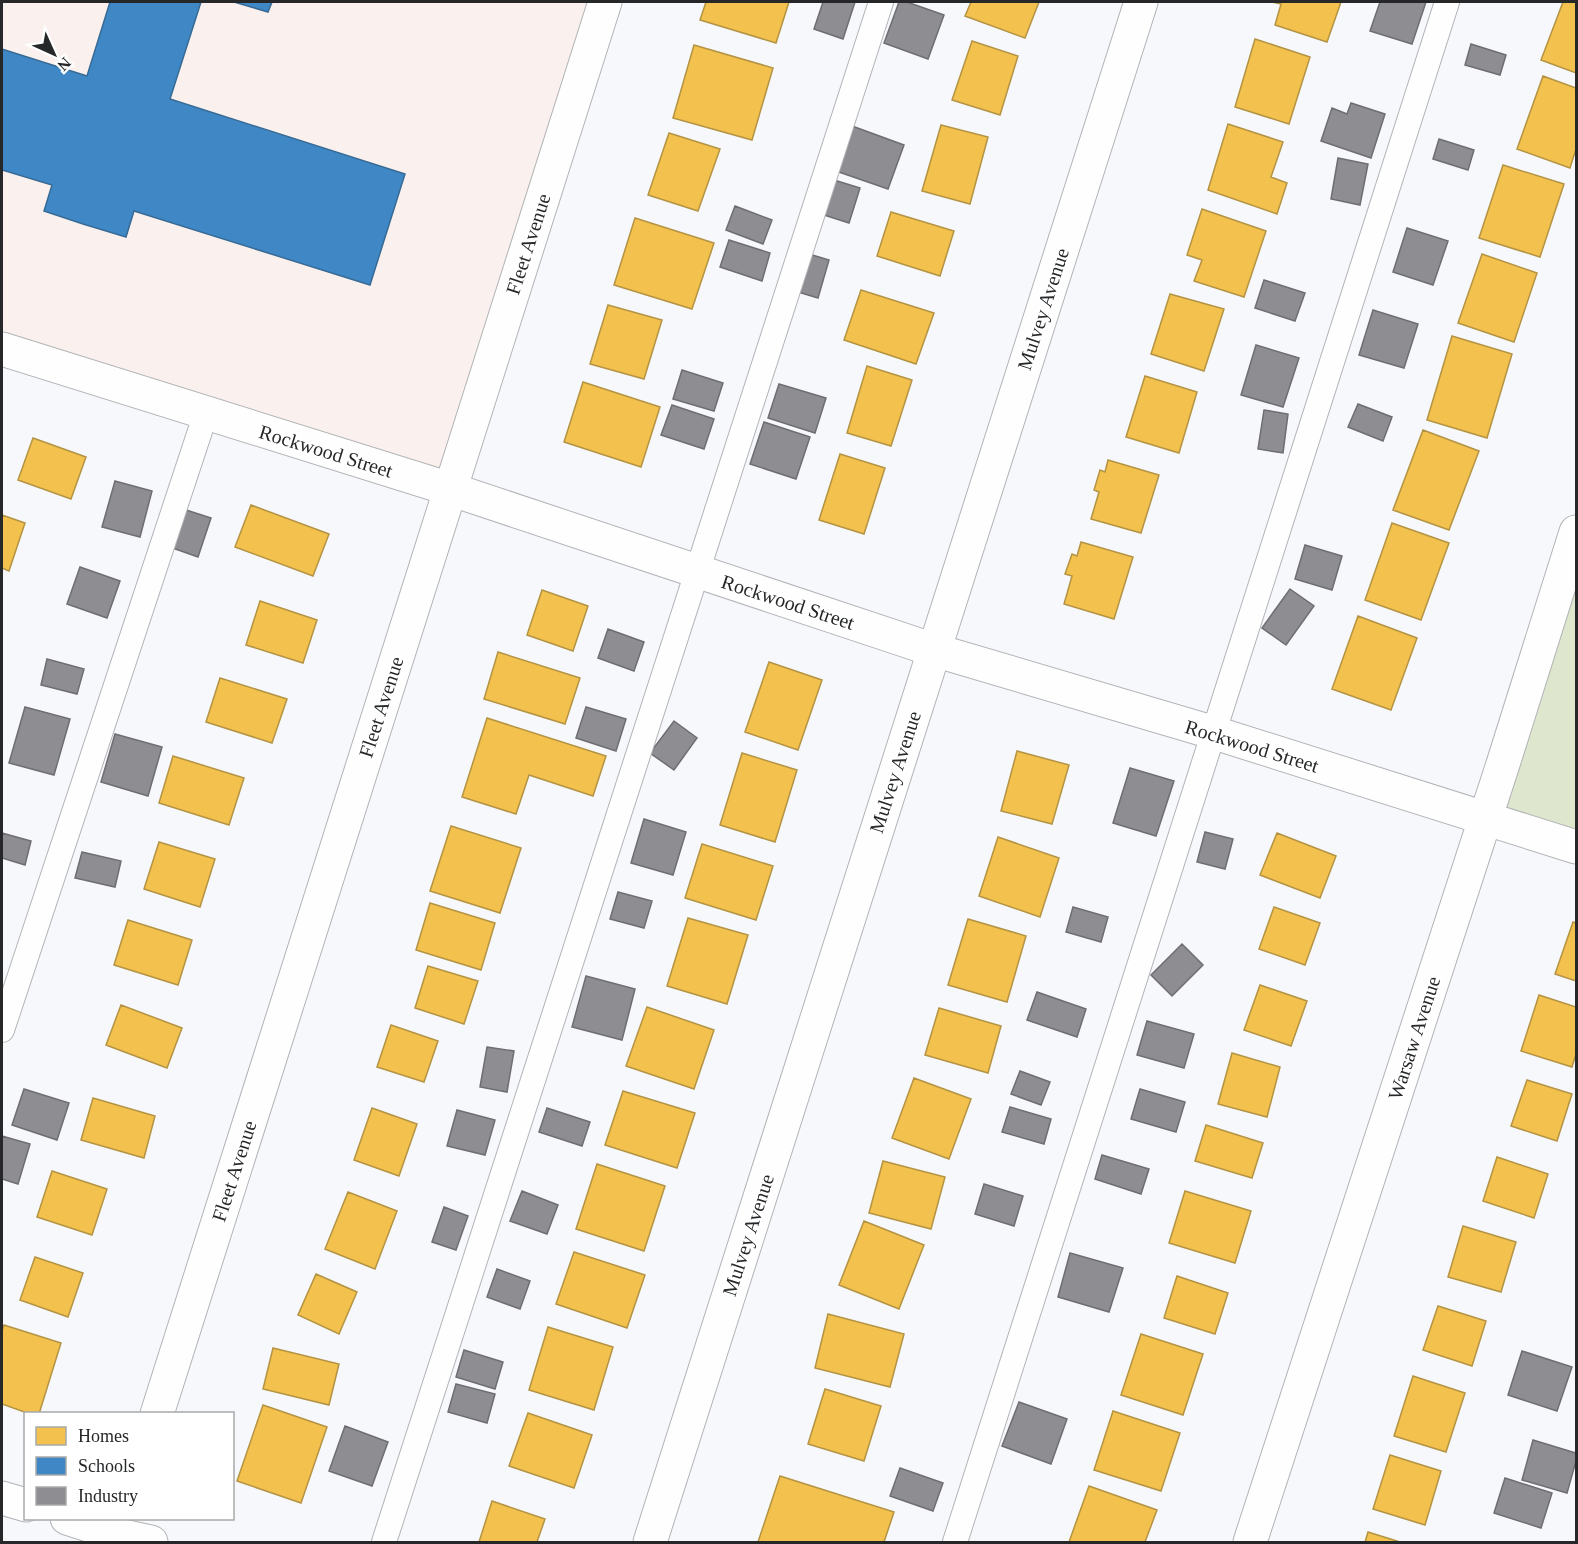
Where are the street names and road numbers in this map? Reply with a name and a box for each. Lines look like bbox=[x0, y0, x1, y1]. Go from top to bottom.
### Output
street label: Fleet Avenue bbox=[501, 191, 555, 297]
street label: Mulvey Avenue bbox=[1013, 245, 1074, 373]
street label: Rockwood Street bbox=[257, 420, 396, 482]
street label: Rockwood Street bbox=[719, 570, 858, 634]
street label: Fleet Avenue bbox=[354, 654, 408, 760]
street label: Mulvey Avenue bbox=[865, 708, 926, 836]
street label: Rockwood Street bbox=[1183, 715, 1322, 777]
street label: Warsaw Avenue bbox=[1384, 973, 1444, 1103]
street label: Fleet Avenue bbox=[207, 1118, 261, 1224]
street label: Mulvey Avenue bbox=[718, 1171, 779, 1299]

